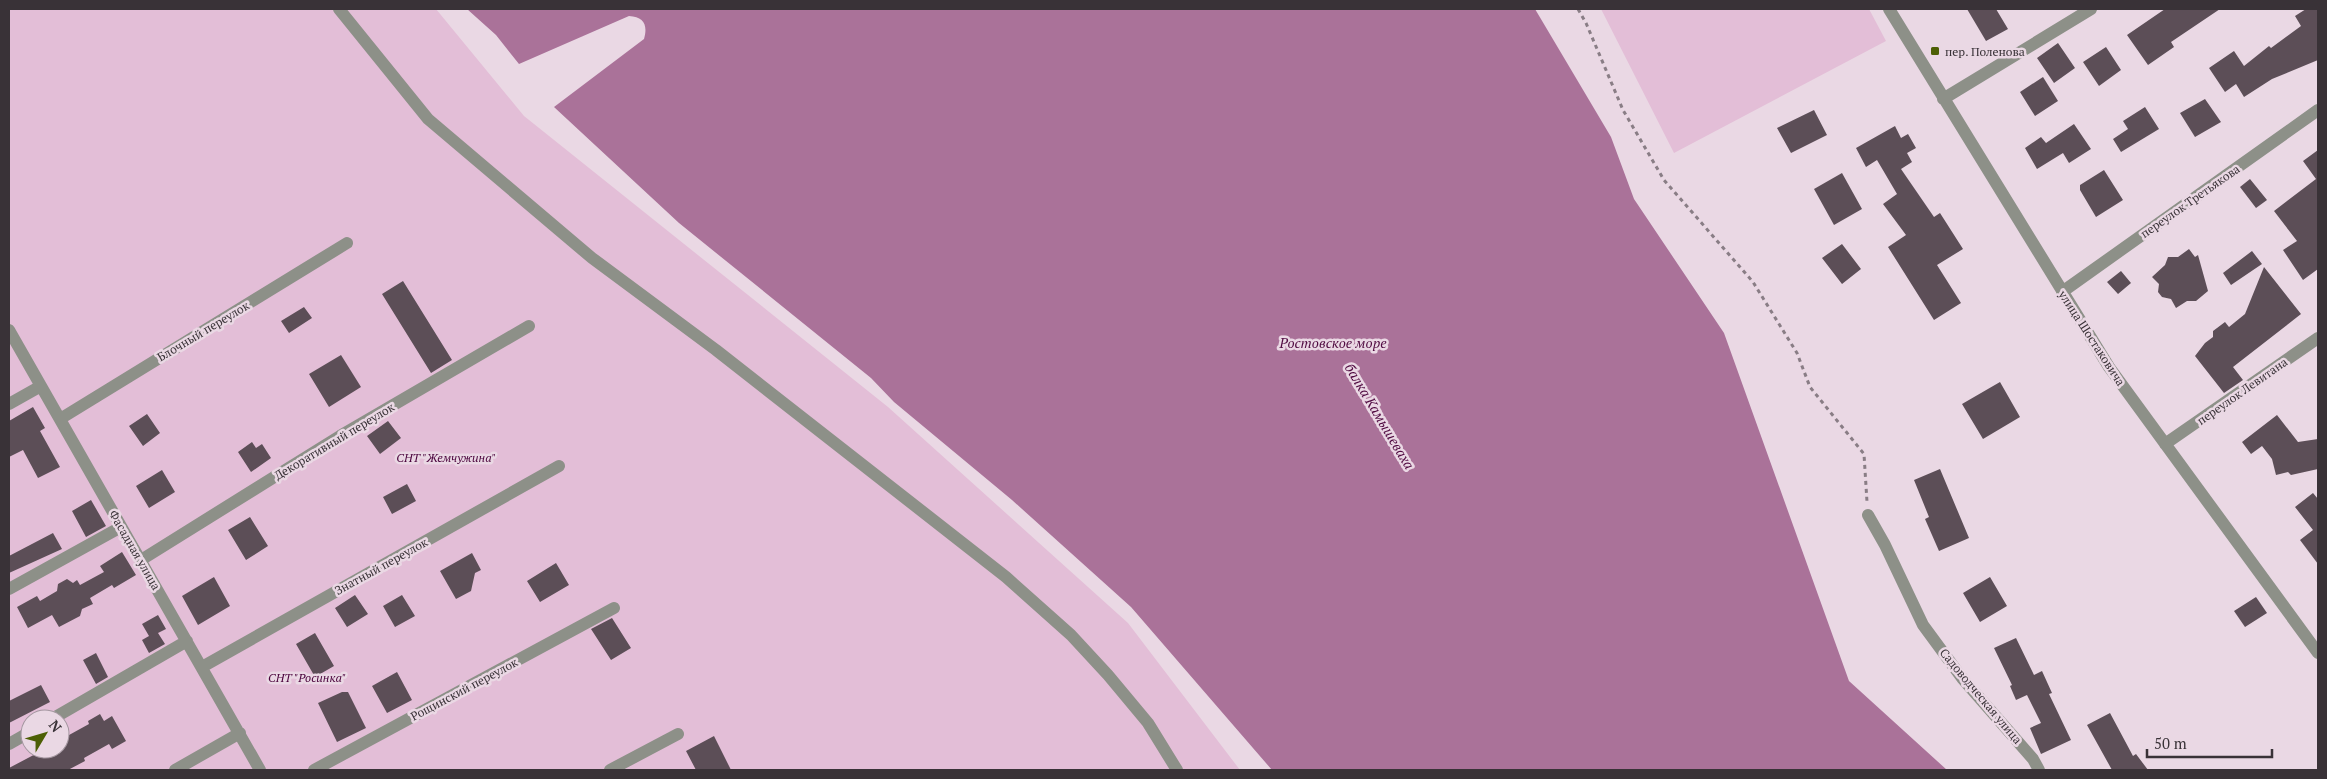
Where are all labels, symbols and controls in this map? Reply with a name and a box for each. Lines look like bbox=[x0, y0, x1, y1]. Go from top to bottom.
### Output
place label: пер. Поленова bbox=[1945, 44, 2025, 59]
marker: пер. Поленова bbox=[1929, 45, 1941, 57]
street label: переулок Третьякова bbox=[2137, 161, 2243, 241]
street label: улица Шостаковича bbox=[2055, 287, 2128, 388]
street label: Блочный переулок bbox=[154, 297, 252, 364]
water label: Ростовское море bbox=[1278, 333, 1387, 352]
street label: переулок Левитана bbox=[2194, 354, 2290, 428]
water label: балка Камышеваха bbox=[1341, 360, 1419, 472]
street label: Декоративный переулок bbox=[271, 399, 397, 483]
park label: СНТ "Жемчужина" bbox=[396, 450, 496, 465]
street label: Фасадная улица bbox=[106, 507, 164, 593]
street label: Знатный переулок bbox=[332, 534, 431, 598]
street label: Садоводческая улица bbox=[1937, 645, 2025, 747]
street label: Рощинский переулок bbox=[408, 654, 521, 724]
park label: СНТ "Росинка" bbox=[268, 670, 346, 685]
north arrow bbox=[20, 709, 70, 759]
text: N bbox=[45, 716, 67, 736]
scale bar bbox=[2147, 726, 2272, 758]
text: 50 m bbox=[2154, 733, 2187, 753]

